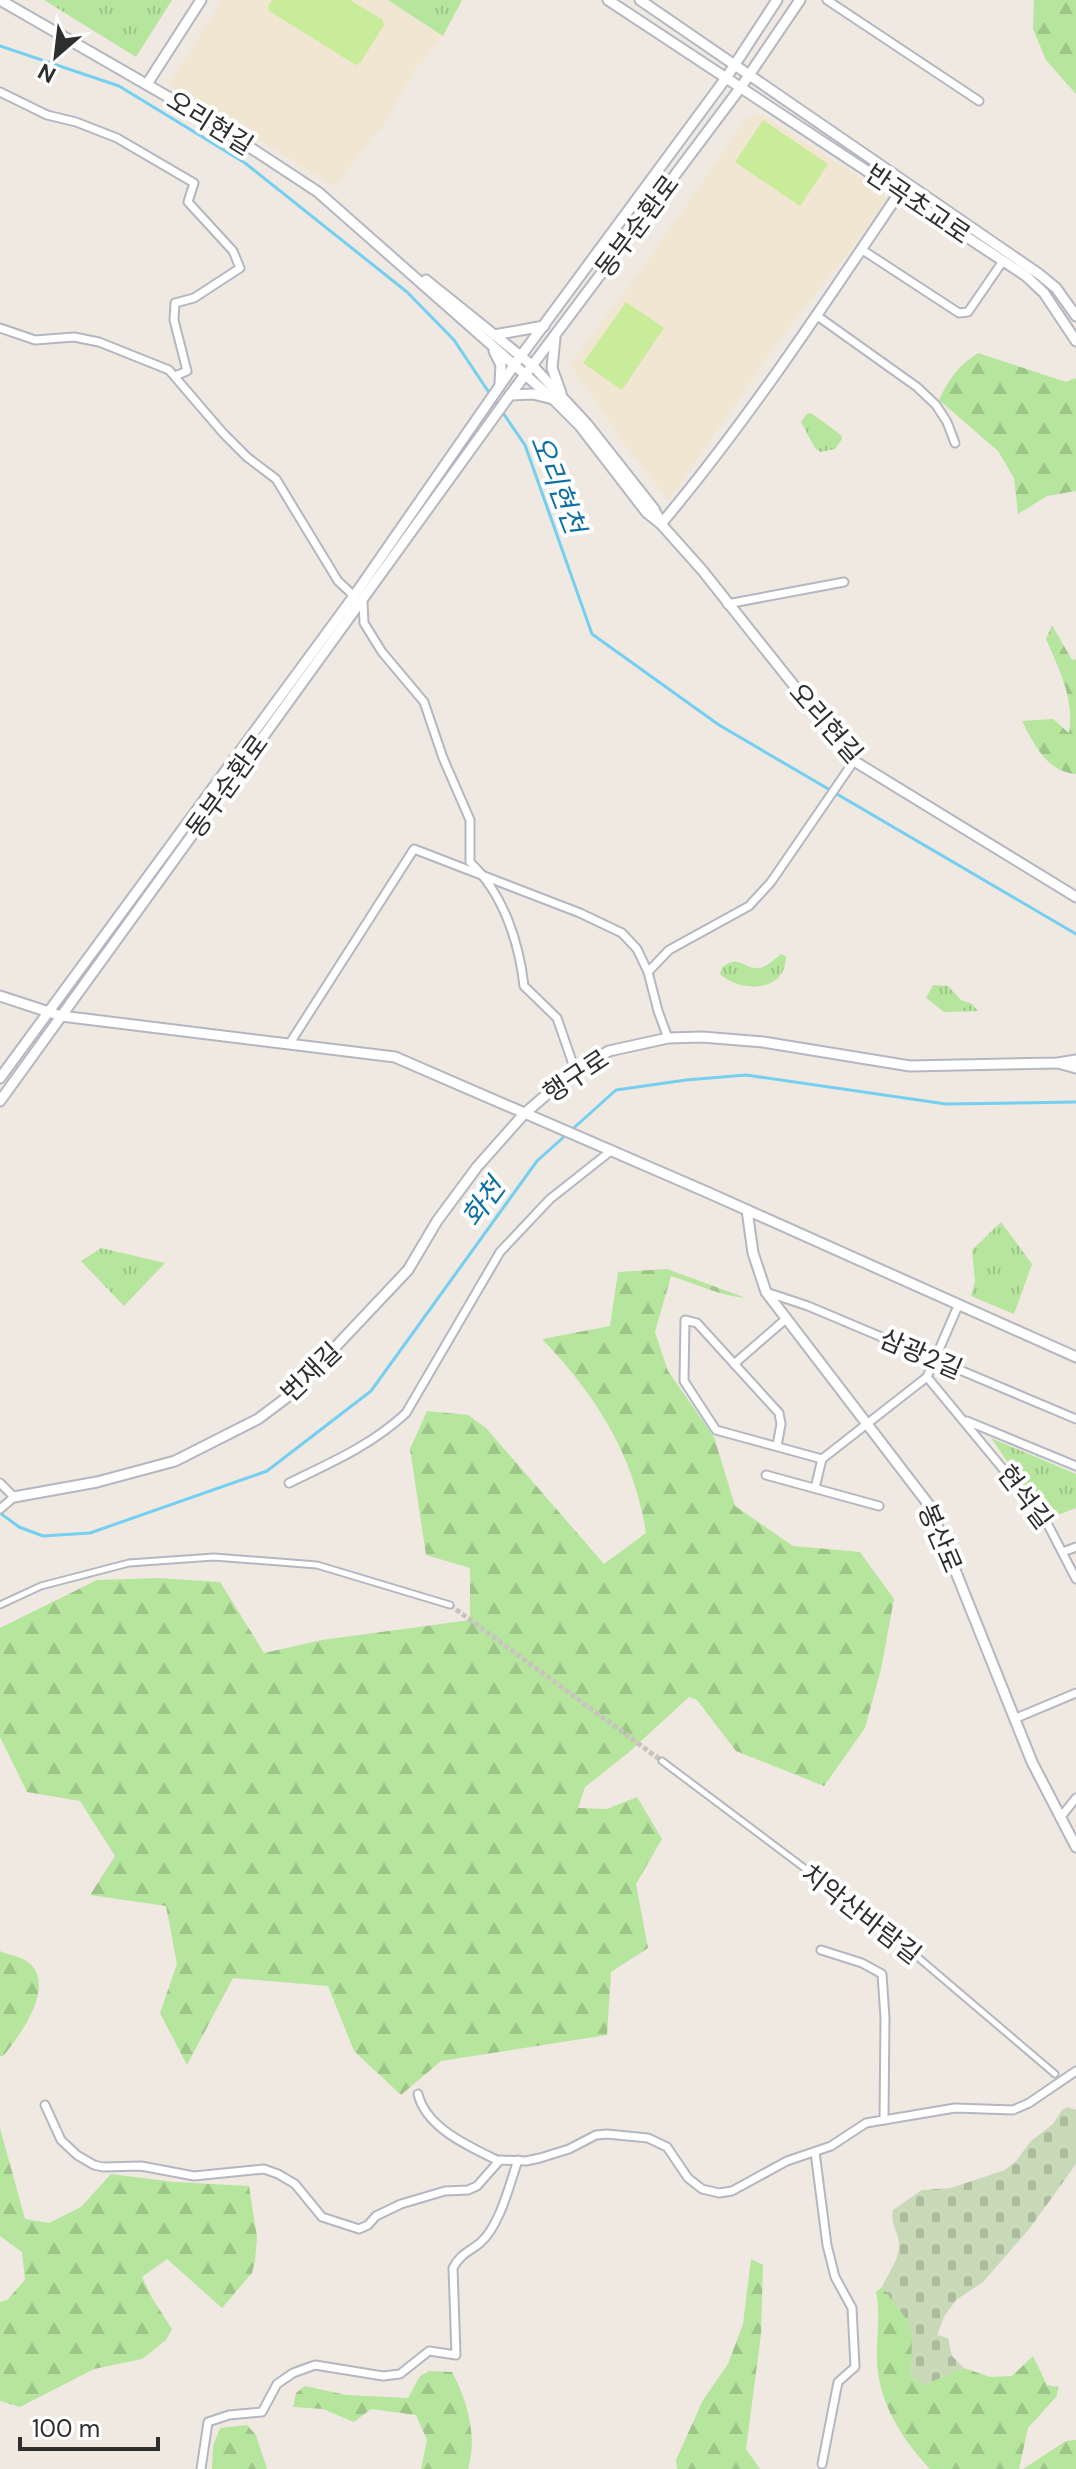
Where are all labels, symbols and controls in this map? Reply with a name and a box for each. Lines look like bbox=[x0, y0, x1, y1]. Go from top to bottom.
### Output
north arrow bbox=[16, 16, 96, 96]
text: N bbox=[33, 57, 61, 90]
street label: 오리현길 bbox=[160, 83, 260, 163]
street label: 반곡초교로 bbox=[859, 156, 977, 252]
street label: 동부순환로 bbox=[587, 168, 687, 284]
water label: 오리현천 bbox=[522, 429, 594, 542]
street label: 오리현길 bbox=[782, 676, 870, 770]
street label: 동부순환로 bbox=[178, 728, 276, 844]
street label: 행구로 bbox=[537, 1042, 615, 1110]
water label: 화천 bbox=[453, 1168, 515, 1234]
street label: 삼광2길 bbox=[874, 1321, 968, 1387]
street label: 번재길 bbox=[273, 1335, 349, 1409]
street label: 현석길 bbox=[990, 1458, 1060, 1536]
street label: 봉산로 bbox=[910, 1498, 970, 1578]
street label: 치악산바람길 bbox=[794, 1856, 928, 1972]
scale bar bbox=[20, 2401, 158, 2451]
text: 100 m bbox=[32, 2413, 100, 2444]

